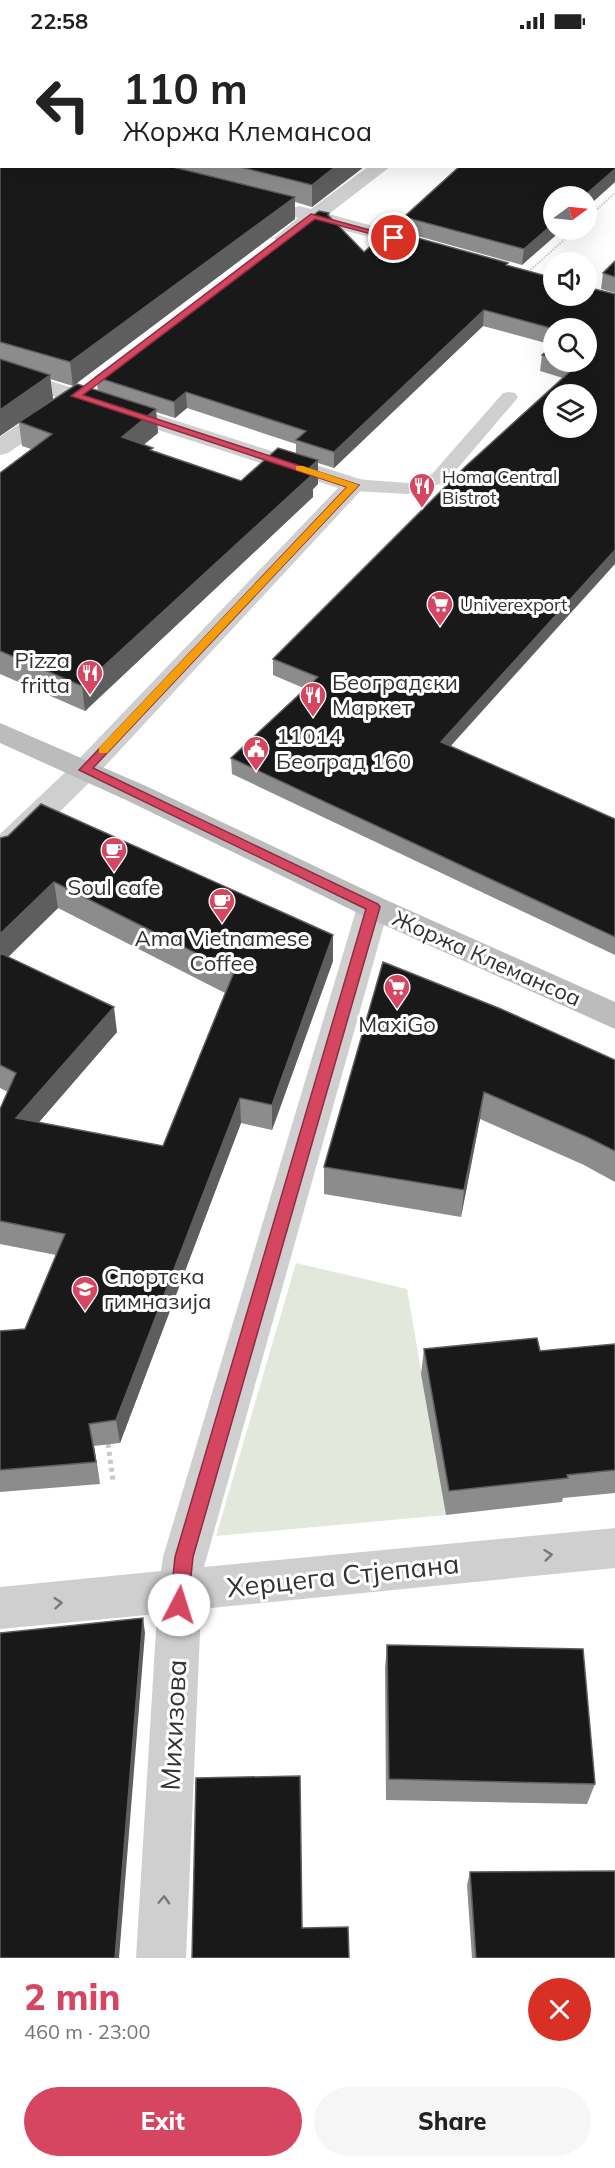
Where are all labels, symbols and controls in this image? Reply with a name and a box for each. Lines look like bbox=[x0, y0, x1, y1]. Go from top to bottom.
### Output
text: 22:58 bbox=[30, 7, 88, 35]
text: 110 m bbox=[123, 62, 248, 115]
icon: left bbox=[24, 66, 102, 144]
text: Жоржа Клемансоа bbox=[123, 114, 372, 148]
north arrow bbox=[543, 186, 597, 240]
map controls bbox=[543, 186, 597, 438]
pin bbox=[368, 212, 419, 263]
icon: arrive bbox=[377, 221, 410, 254]
button: sound bbox=[543, 252, 597, 306]
button: search bbox=[543, 318, 597, 372]
button: layers bbox=[543, 384, 597, 438]
place label: Homa Central Bistrot bbox=[442, 465, 557, 509]
restaurant icon: Homa Central Bistrot bbox=[407, 471, 437, 509]
supermarket icon: Univerexport bbox=[425, 589, 455, 627]
place label: Univerexport bbox=[460, 593, 567, 616]
place label: Pizza fritta bbox=[15, 646, 70, 699]
restaurant icon: Pizza fritta bbox=[75, 658, 105, 696]
place label: Београдски Маркет bbox=[332, 668, 458, 721]
restaurant icon: Београдски Маркет bbox=[298, 680, 328, 718]
place label: 11014 Београд 160 bbox=[276, 722, 411, 775]
public building icon: 11014 Београд 160 bbox=[241, 734, 271, 772]
cafe icon: Soul cafe bbox=[99, 835, 129, 873]
place label: Soul cafe bbox=[67, 873, 161, 901]
cafe icon: Ama Vietnamese Coffee bbox=[207, 886, 237, 924]
street label: Жоржа Клемансоа bbox=[389, 904, 585, 1012]
place label: Ama Vietnamese Coffee bbox=[135, 924, 309, 977]
supermarket icon: MaxiGo bbox=[382, 972, 412, 1010]
place label: MaxiGo bbox=[358, 1010, 436, 1038]
place label: Спортска гимназија bbox=[104, 1262, 211, 1315]
school or university icon: Спортска гимназија bbox=[70, 1274, 100, 1312]
street label: Херцега Стјепана bbox=[225, 1546, 461, 1604]
one-way arrow bbox=[544, 1549, 553, 1562]
position arrow bbox=[147, 1573, 211, 1637]
one-way arrow bbox=[54, 1597, 63, 1610]
street label: Михизова bbox=[153, 1659, 193, 1791]
one-way arrow bbox=[158, 1895, 171, 1904]
text: 2 min bbox=[24, 1974, 120, 2019]
button: close bbox=[528, 1978, 591, 2041]
text: 460 m · 23:00 bbox=[24, 2019, 150, 2044]
button: Exit bbox=[24, 2087, 302, 2156]
button: Share bbox=[314, 2087, 591, 2156]

